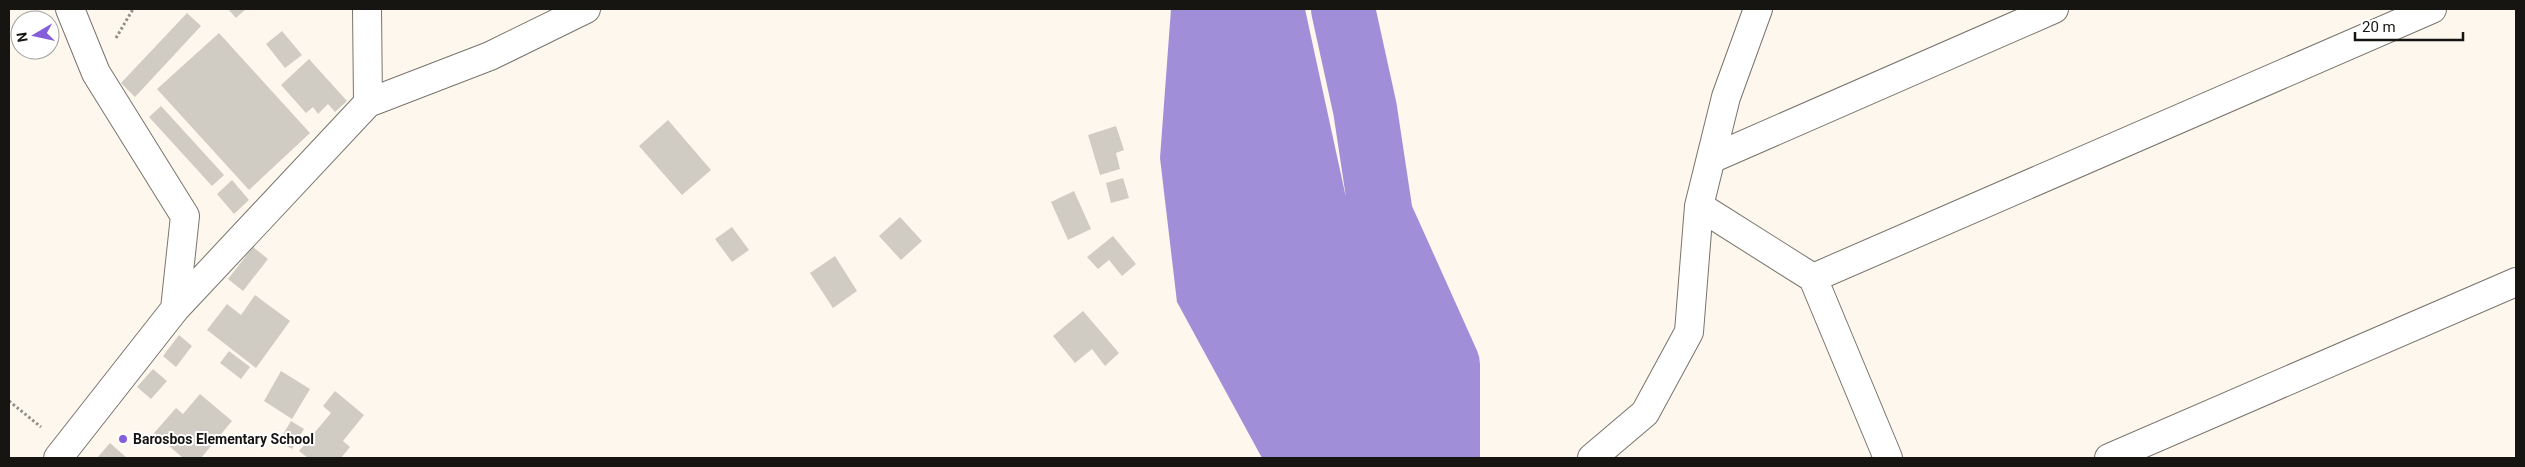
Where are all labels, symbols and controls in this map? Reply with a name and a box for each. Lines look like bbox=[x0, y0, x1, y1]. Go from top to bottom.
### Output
north arrow bbox=[10, 10, 60, 60]
scale bar bbox=[2355, 10, 2462, 42]
text: 20 m bbox=[2362, 18, 2396, 36]
text: N bbox=[13, 31, 31, 43]
place label: Barosbos Elementary School bbox=[133, 431, 314, 447]
marker: Barosbos Elementary School bbox=[117, 433, 129, 445]

